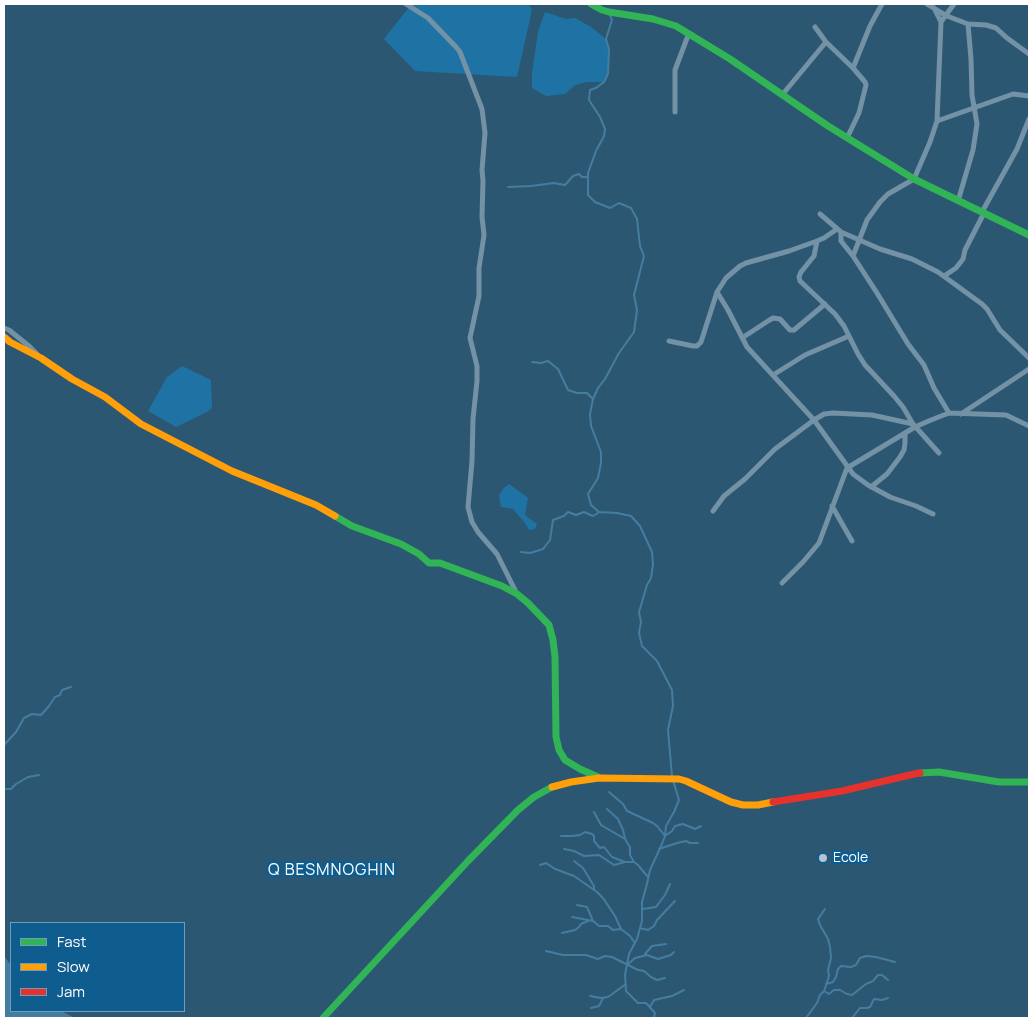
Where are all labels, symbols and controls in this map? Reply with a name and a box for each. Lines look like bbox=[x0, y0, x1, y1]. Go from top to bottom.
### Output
place label: Ecole bbox=[833, 850, 868, 866]
marker: Ecole bbox=[817, 852, 829, 864]
district label: Q BESMNOGHIN bbox=[266, 861, 398, 881]
legend bbox=[10, 922, 185, 1012]
text: Fast bbox=[57, 931, 86, 952]
text: Slow bbox=[57, 956, 90, 977]
text: Jam bbox=[57, 981, 85, 1002]

